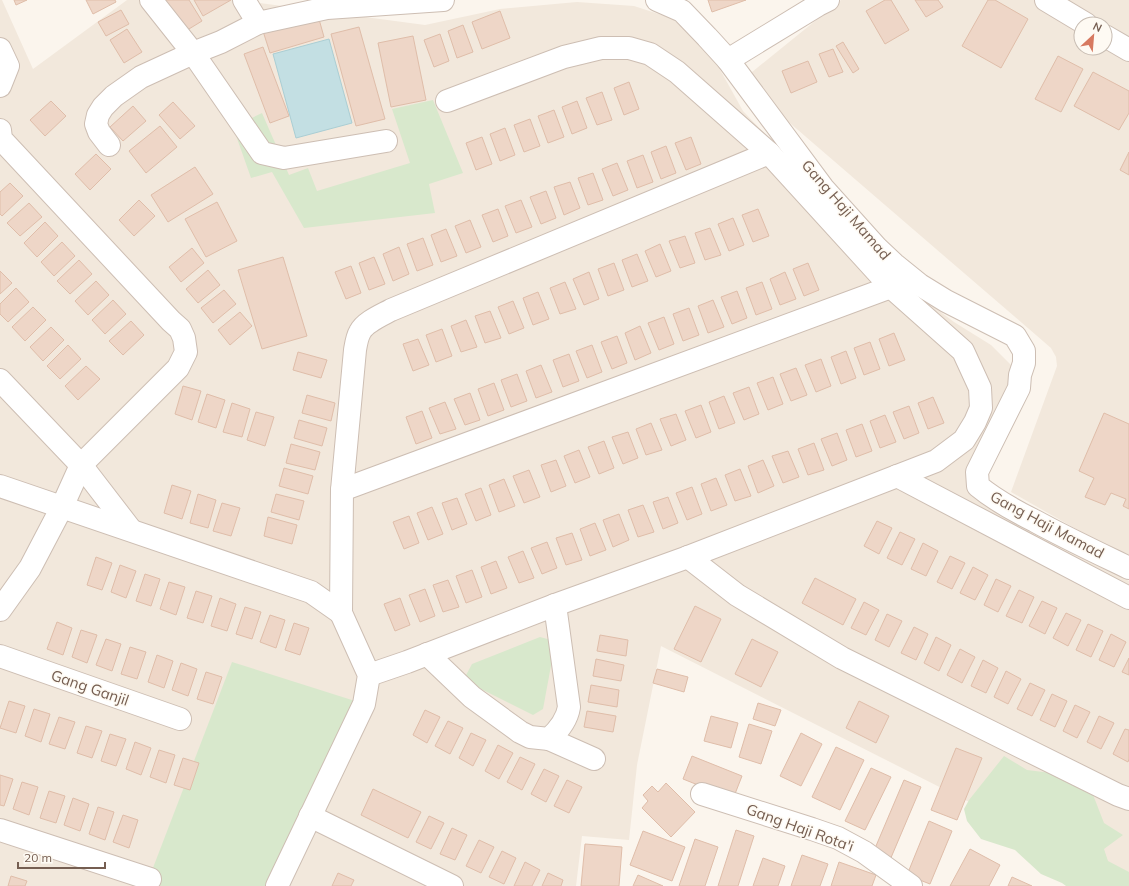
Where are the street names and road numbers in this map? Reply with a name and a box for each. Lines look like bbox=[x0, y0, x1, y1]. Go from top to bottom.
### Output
street label: Gang Haji Mamad bbox=[798, 156, 895, 264]
street label: Gang Haji Mamad bbox=[987, 487, 1107, 563]
street label: Gang Ganjil bbox=[49, 665, 132, 710]
street label: Gang Haji Rota'i bbox=[744, 799, 857, 856]

